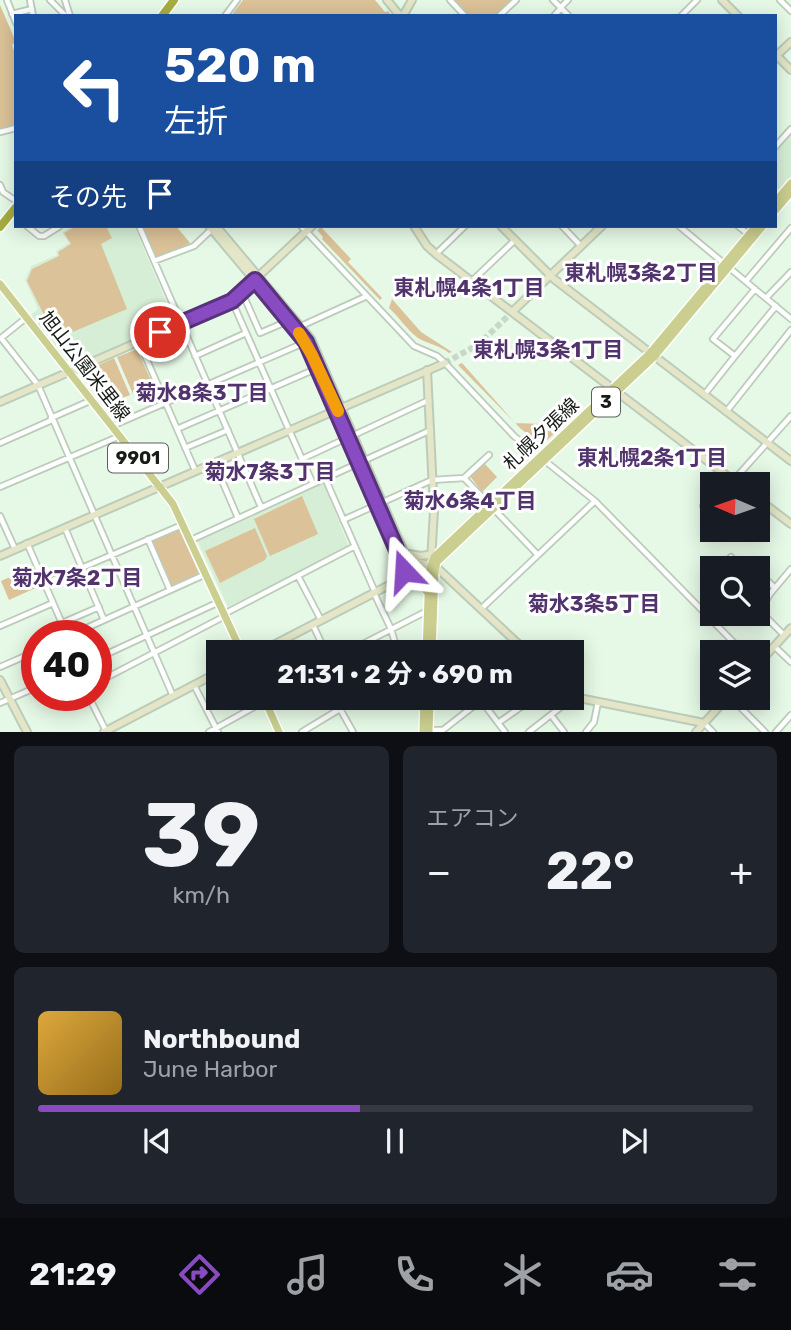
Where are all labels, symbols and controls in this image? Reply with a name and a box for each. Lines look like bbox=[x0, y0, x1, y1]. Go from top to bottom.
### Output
text: 520 m bbox=[164, 36, 316, 94]
icon: left bbox=[49, 42, 140, 133]
text: 左折 bbox=[164, 102, 228, 140]
icon: arrive bbox=[141, 175, 179, 213]
text: その先 bbox=[49, 182, 127, 213]
district label: 東札幌3条2丁目 bbox=[564, 260, 718, 285]
district label: 東札幌4条1丁目 bbox=[394, 275, 544, 300]
pin bbox=[130, 302, 190, 362]
street label: 旭山公園米里線 bbox=[35, 307, 135, 425]
icon: arrive bbox=[141, 313, 179, 351]
district label: 東札幌3条1丁目 bbox=[473, 337, 623, 362]
district label: 菊水8条3丁目 bbox=[135, 380, 269, 405]
road number: 3 bbox=[592, 388, 620, 416]
street label: 札幌夕張線 bbox=[498, 393, 584, 475]
road number: 9901 bbox=[108, 444, 168, 472]
district label: 東札幌2条1丁目 bbox=[577, 445, 727, 470]
district label: 菊水7条3丁目 bbox=[205, 459, 335, 484]
north arrow bbox=[700, 472, 770, 542]
map controls bbox=[700, 472, 770, 710]
district label: 菊水6条4丁目 bbox=[403, 488, 537, 513]
position arrow bbox=[367, 534, 441, 608]
button: search bbox=[700, 556, 770, 626]
district label: 菊水7条2丁目 bbox=[12, 565, 142, 590]
district label: 菊水3条5丁目 bbox=[528, 591, 660, 616]
speed limit sign: 40 bbox=[21, 620, 112, 711]
button: layers bbox=[700, 640, 770, 710]
text: 21:31 · 2 分 · 690 m bbox=[277, 659, 513, 690]
text: 39 bbox=[142, 781, 260, 889]
text: エアコン bbox=[427, 804, 519, 832]
text: 22° bbox=[546, 840, 635, 902]
text: − bbox=[427, 849, 451, 895]
text: + bbox=[729, 849, 753, 895]
text: km/h bbox=[173, 881, 230, 909]
text: Northbound bbox=[143, 1024, 301, 1055]
text: June Harbor bbox=[143, 1055, 277, 1083]
icon: previous bbox=[138, 1122, 176, 1160]
icon: pause bbox=[376, 1122, 414, 1160]
icon: next bbox=[615, 1122, 653, 1160]
icon: directions bbox=[175, 1250, 224, 1299]
icon: music bbox=[283, 1250, 332, 1299]
icon: phone bbox=[390, 1250, 439, 1299]
icon: climate bbox=[498, 1250, 547, 1299]
icon: car bbox=[605, 1250, 654, 1299]
icon: filters bbox=[713, 1250, 762, 1299]
text: 21:29 bbox=[29, 1255, 117, 1293]

